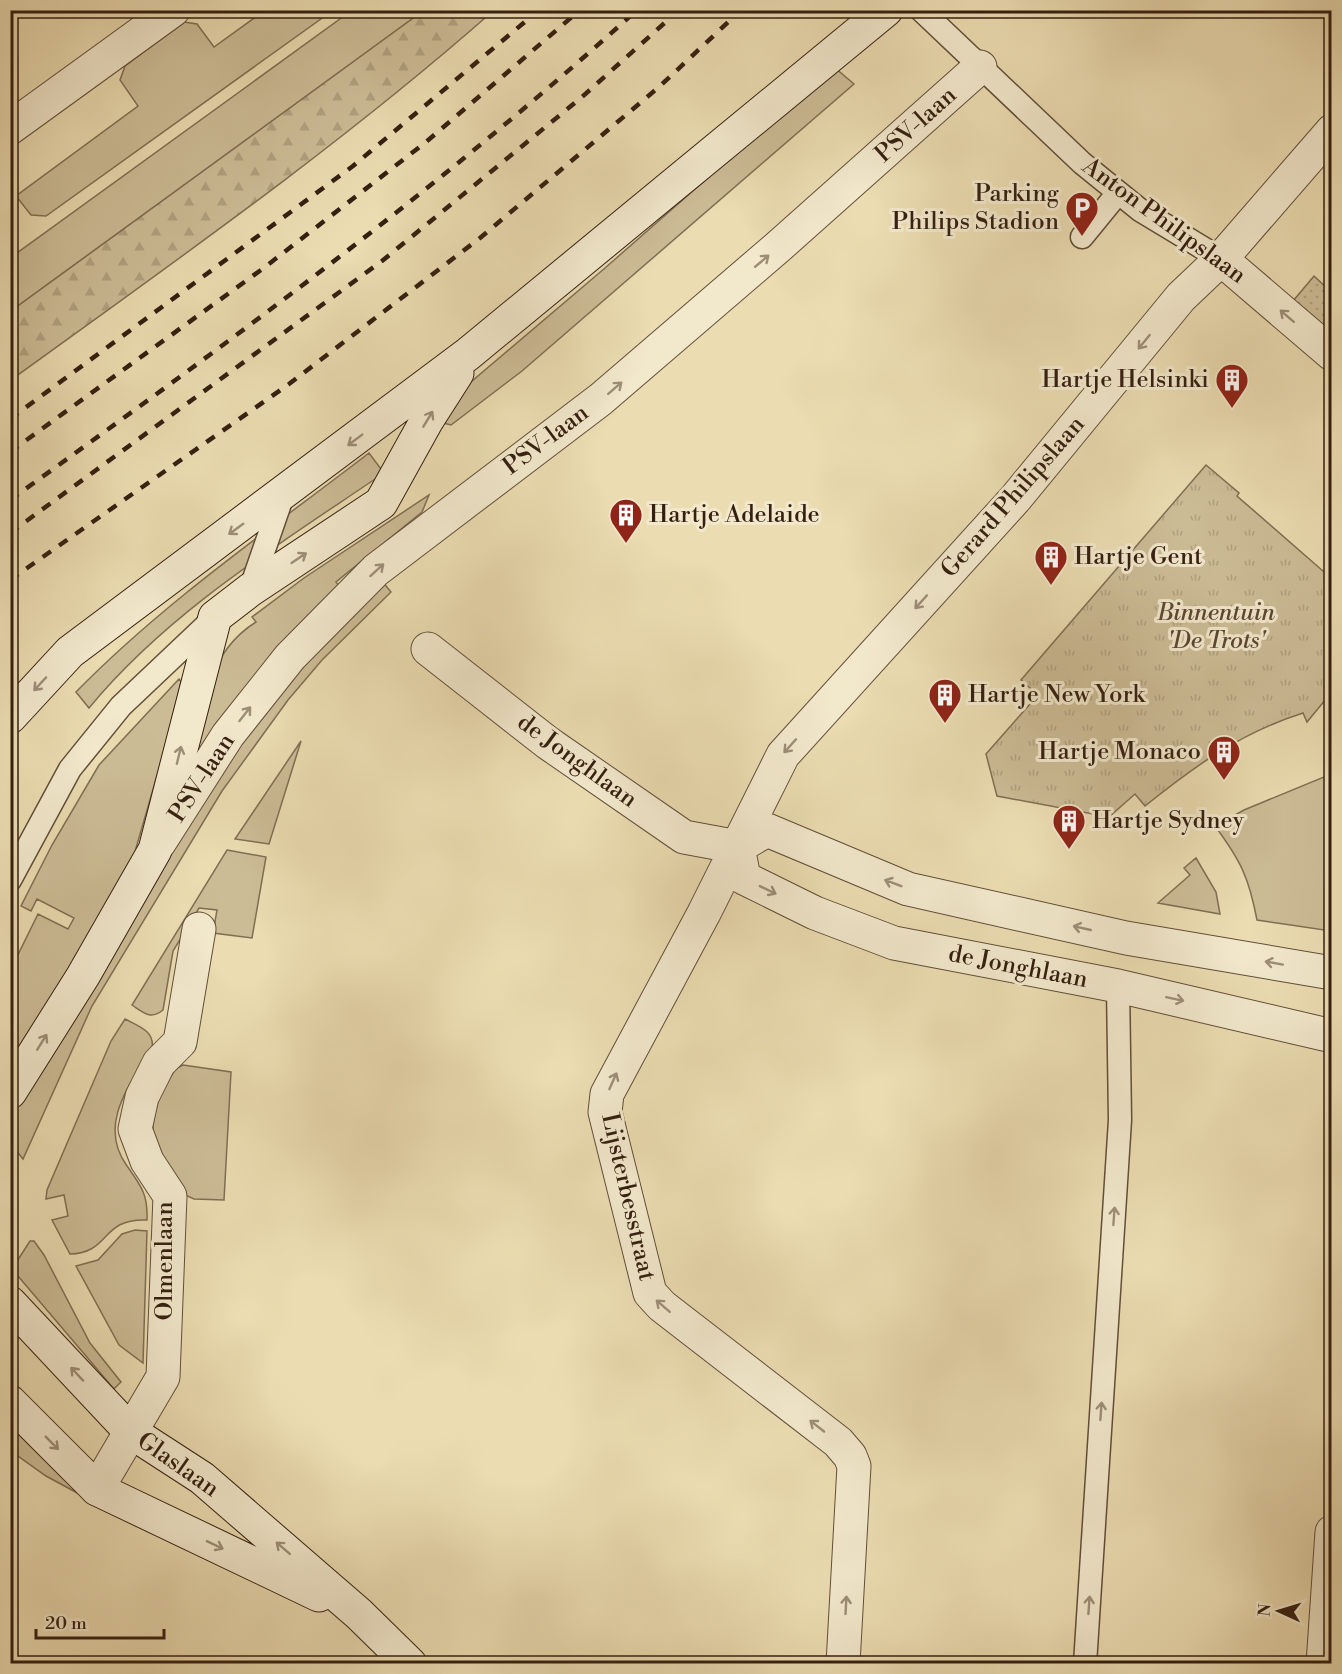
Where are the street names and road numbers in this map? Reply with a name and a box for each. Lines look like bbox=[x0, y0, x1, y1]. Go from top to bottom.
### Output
street label: PSV-laan bbox=[869, 80, 963, 170]
street label: Anton Philipslaan bbox=[1075, 151, 1252, 291]
street label: PSV-laan bbox=[497, 398, 595, 482]
street label: Gerard Philipslaan bbox=[935, 410, 1091, 584]
street label: de Jonghlaan bbox=[511, 707, 643, 815]
street label: PSV-laan bbox=[162, 728, 242, 828]
street label: de Jonghlaan bbox=[946, 939, 1090, 995]
street label: Lijsterbesstraat bbox=[594, 1110, 662, 1284]
street label: Olmenlaan bbox=[150, 1201, 180, 1321]
street label: Glaslaan bbox=[131, 1426, 225, 1504]

